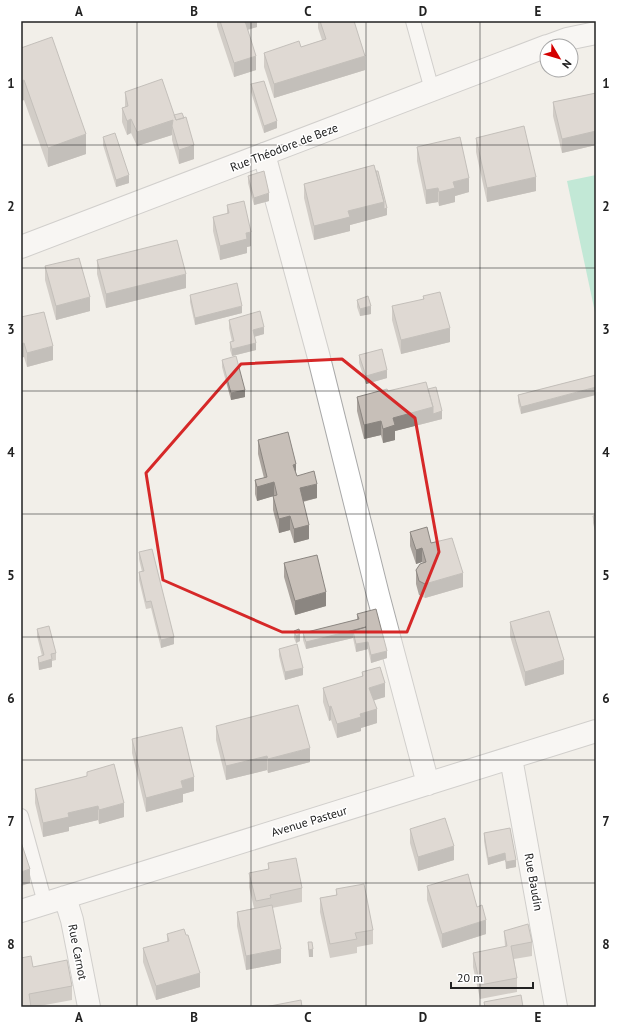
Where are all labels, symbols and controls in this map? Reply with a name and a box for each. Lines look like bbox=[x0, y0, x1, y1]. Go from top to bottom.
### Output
text: A bbox=[75, 3, 83, 20]
text: B bbox=[190, 3, 198, 20]
text: C bbox=[304, 3, 312, 20]
text: D bbox=[419, 3, 427, 20]
text: E bbox=[535, 3, 542, 20]
north arrow bbox=[539, 38, 579, 78]
text: N bbox=[559, 57, 575, 71]
text: 1 bbox=[7, 75, 15, 92]
text: 1 bbox=[602, 75, 610, 92]
street label: Rue Théodore de Beze bbox=[228, 120, 340, 174]
text: 2 bbox=[7, 198, 15, 215]
text: 2 bbox=[602, 198, 610, 215]
text: 3 bbox=[7, 321, 15, 338]
text: 3 bbox=[602, 321, 610, 338]
text: 4 bbox=[7, 444, 15, 461]
text: 4 bbox=[602, 444, 610, 461]
text: 5 bbox=[7, 567, 15, 584]
text: 5 bbox=[602, 567, 610, 584]
text: 6 bbox=[7, 690, 15, 707]
text: 6 bbox=[602, 690, 610, 707]
street label: Avenue Pasteur bbox=[269, 802, 349, 840]
text: 7 bbox=[7, 813, 15, 830]
text: 7 bbox=[602, 813, 610, 830]
street label: Rue Baudin bbox=[522, 852, 546, 912]
street label: Rue Carnot bbox=[65, 923, 91, 981]
text: 8 bbox=[7, 936, 15, 953]
text: 8 bbox=[602, 936, 610, 953]
scale bar bbox=[451, 964, 533, 990]
text: 20 m bbox=[457, 970, 483, 985]
text: A bbox=[75, 1009, 83, 1026]
text: B bbox=[190, 1009, 198, 1026]
text: C bbox=[304, 1009, 312, 1026]
text: D bbox=[419, 1009, 427, 1026]
text: E bbox=[535, 1009, 542, 1026]

